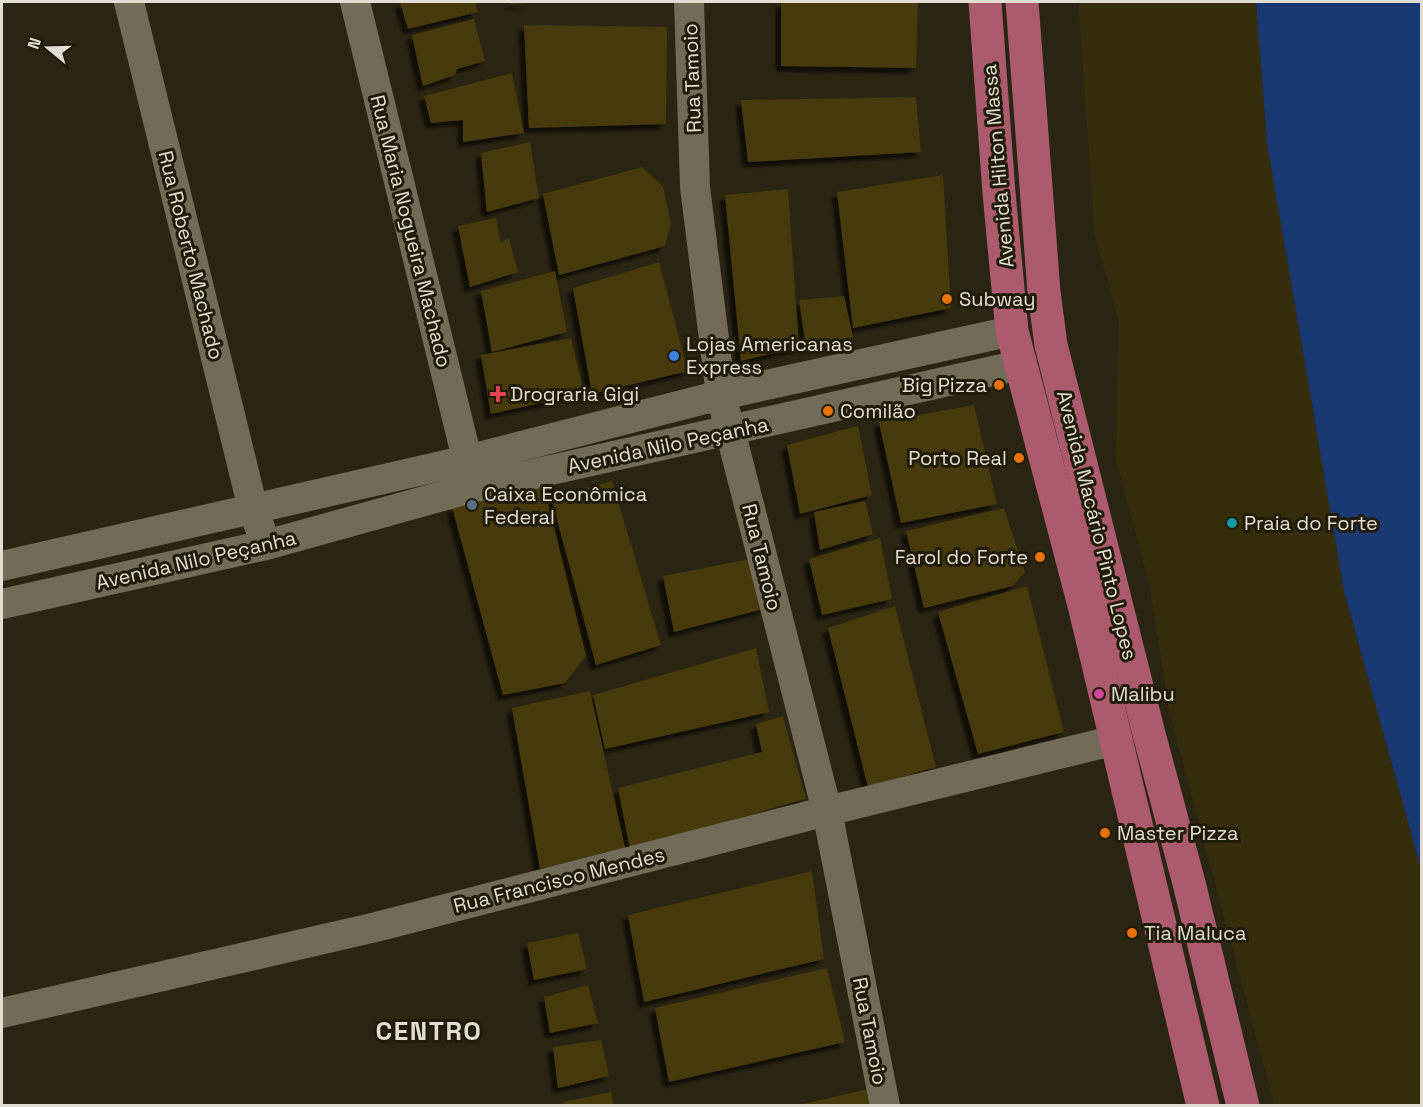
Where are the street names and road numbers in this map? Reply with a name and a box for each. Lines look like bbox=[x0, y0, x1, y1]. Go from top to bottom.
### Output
street label: Rua Tamoio bbox=[677, 23, 707, 133]
street label: Avenida Hilton Massa bbox=[976, 63, 1020, 269]
street label: Rua Maria Nogueira Machado bbox=[365, 92, 457, 370]
street label: Rua Roberto Machado bbox=[152, 148, 230, 362]
street label: Avenida Macário Pinto Lopes bbox=[1051, 388, 1143, 662]
street label: Avenida Nilo Peçanha bbox=[565, 411, 771, 479]
street label: Rua Tamoio bbox=[736, 501, 788, 613]
street label: Avenida Nilo Peçanha bbox=[93, 524, 299, 596]
street label: Rua Francisco Mendes bbox=[451, 841, 667, 919]
street label: Rua Tamoio bbox=[847, 975, 893, 1087]

